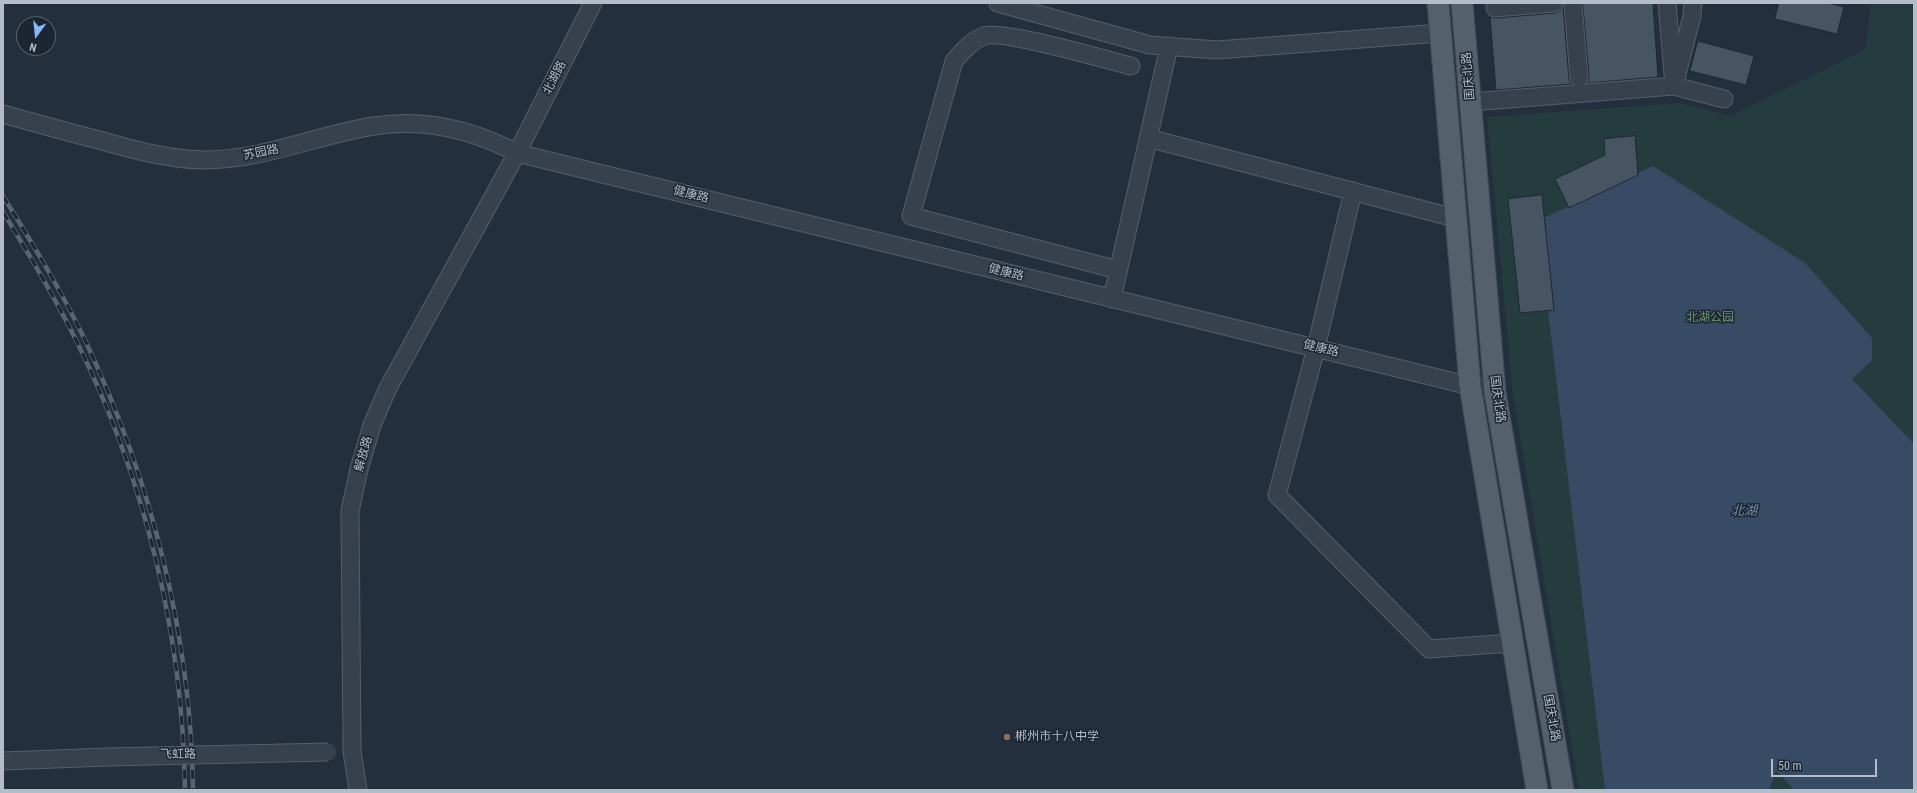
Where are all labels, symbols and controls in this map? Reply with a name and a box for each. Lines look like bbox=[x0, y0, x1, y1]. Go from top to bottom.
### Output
north arrow bbox=[16, 16, 56, 56]
text: N bbox=[28, 40, 38, 54]
street label: 国庆北路 bbox=[1460, 51, 1478, 101]
street label: 北湖路 bbox=[540, 59, 570, 97]
street label: 苏园路 bbox=[242, 142, 280, 164]
street label: 健康路 bbox=[672, 184, 710, 206]
street label: 健康路 bbox=[987, 262, 1025, 284]
park label: 北湖公园 bbox=[1686, 311, 1734, 325]
street label: 健康路 bbox=[1302, 338, 1340, 360]
street label: 国庆北路 bbox=[1487, 374, 1507, 424]
street label: 解放路 bbox=[352, 435, 376, 473]
water label: 北湖 bbox=[1731, 504, 1757, 520]
street label: 国庆北路 bbox=[1540, 693, 1562, 743]
place label: 郴州市十八中学 bbox=[1015, 730, 1099, 744]
marker: 郴州市十八中学 bbox=[1002, 732, 1012, 742]
street label: 飞虹路 bbox=[160, 747, 196, 763]
scale bar bbox=[1773, 751, 1879, 777]
text: 50 m bbox=[1778, 759, 1802, 773]

